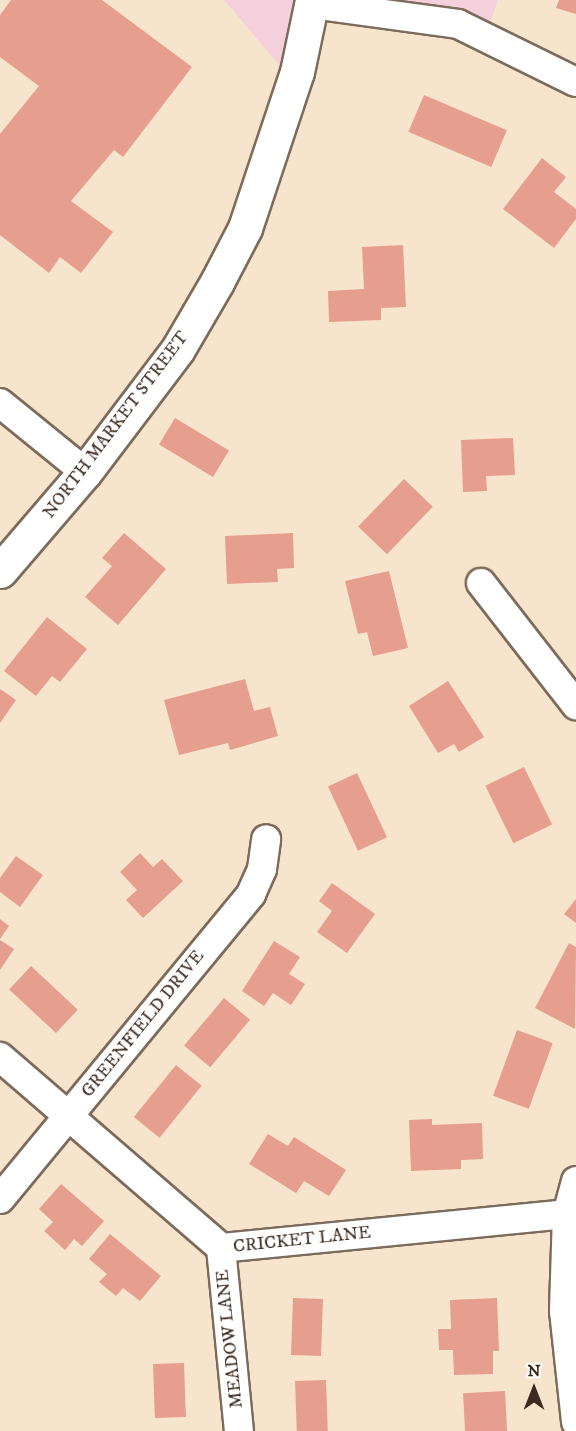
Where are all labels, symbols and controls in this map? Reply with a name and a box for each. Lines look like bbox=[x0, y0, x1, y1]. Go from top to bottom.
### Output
street label: NORTH MARKET STREET bbox=[39, 327, 193, 523]
street label: GREENFIELD DRIVE bbox=[77, 946, 209, 1102]
street label: CRICKET LANE bbox=[232, 1222, 372, 1258]
street label: MEADOW LANE bbox=[212, 1269, 248, 1409]
north arrow bbox=[504, 1359, 564, 1419]
text: N bbox=[527, 1361, 541, 1381]

